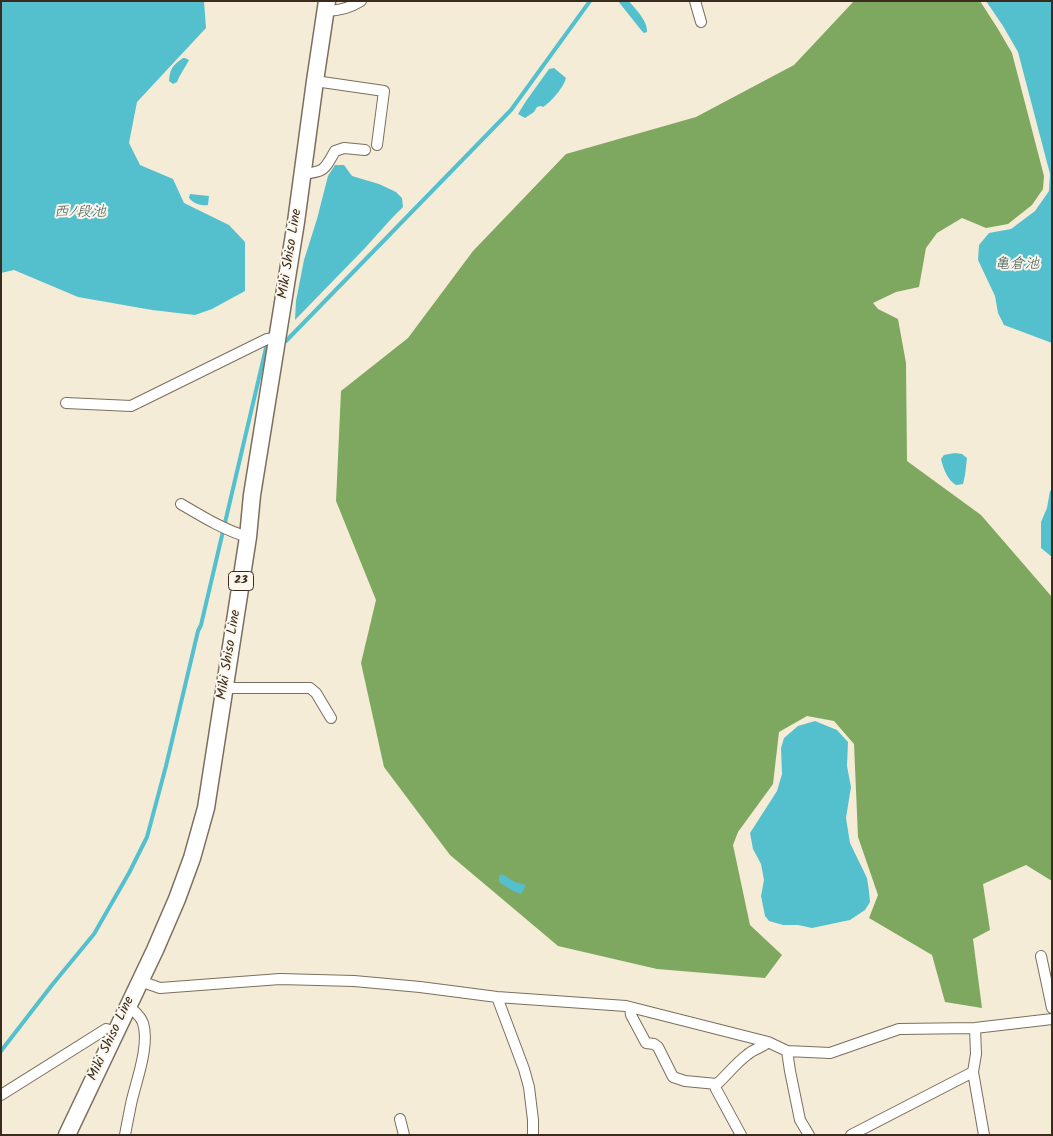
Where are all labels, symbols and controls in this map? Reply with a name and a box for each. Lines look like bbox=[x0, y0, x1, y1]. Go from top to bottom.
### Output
water label: 西ﾉ段池 bbox=[54, 204, 106, 222]
street label: Miki Shiso Line bbox=[276, 208, 306, 300]
water label: 亀倉池 bbox=[995, 256, 1039, 274]
road number: 23 bbox=[228, 572, 254, 590]
street label: Miki Shiso Line bbox=[215, 609, 245, 701]
street label: Miki Shiso Line bbox=[85, 994, 139, 1084]

